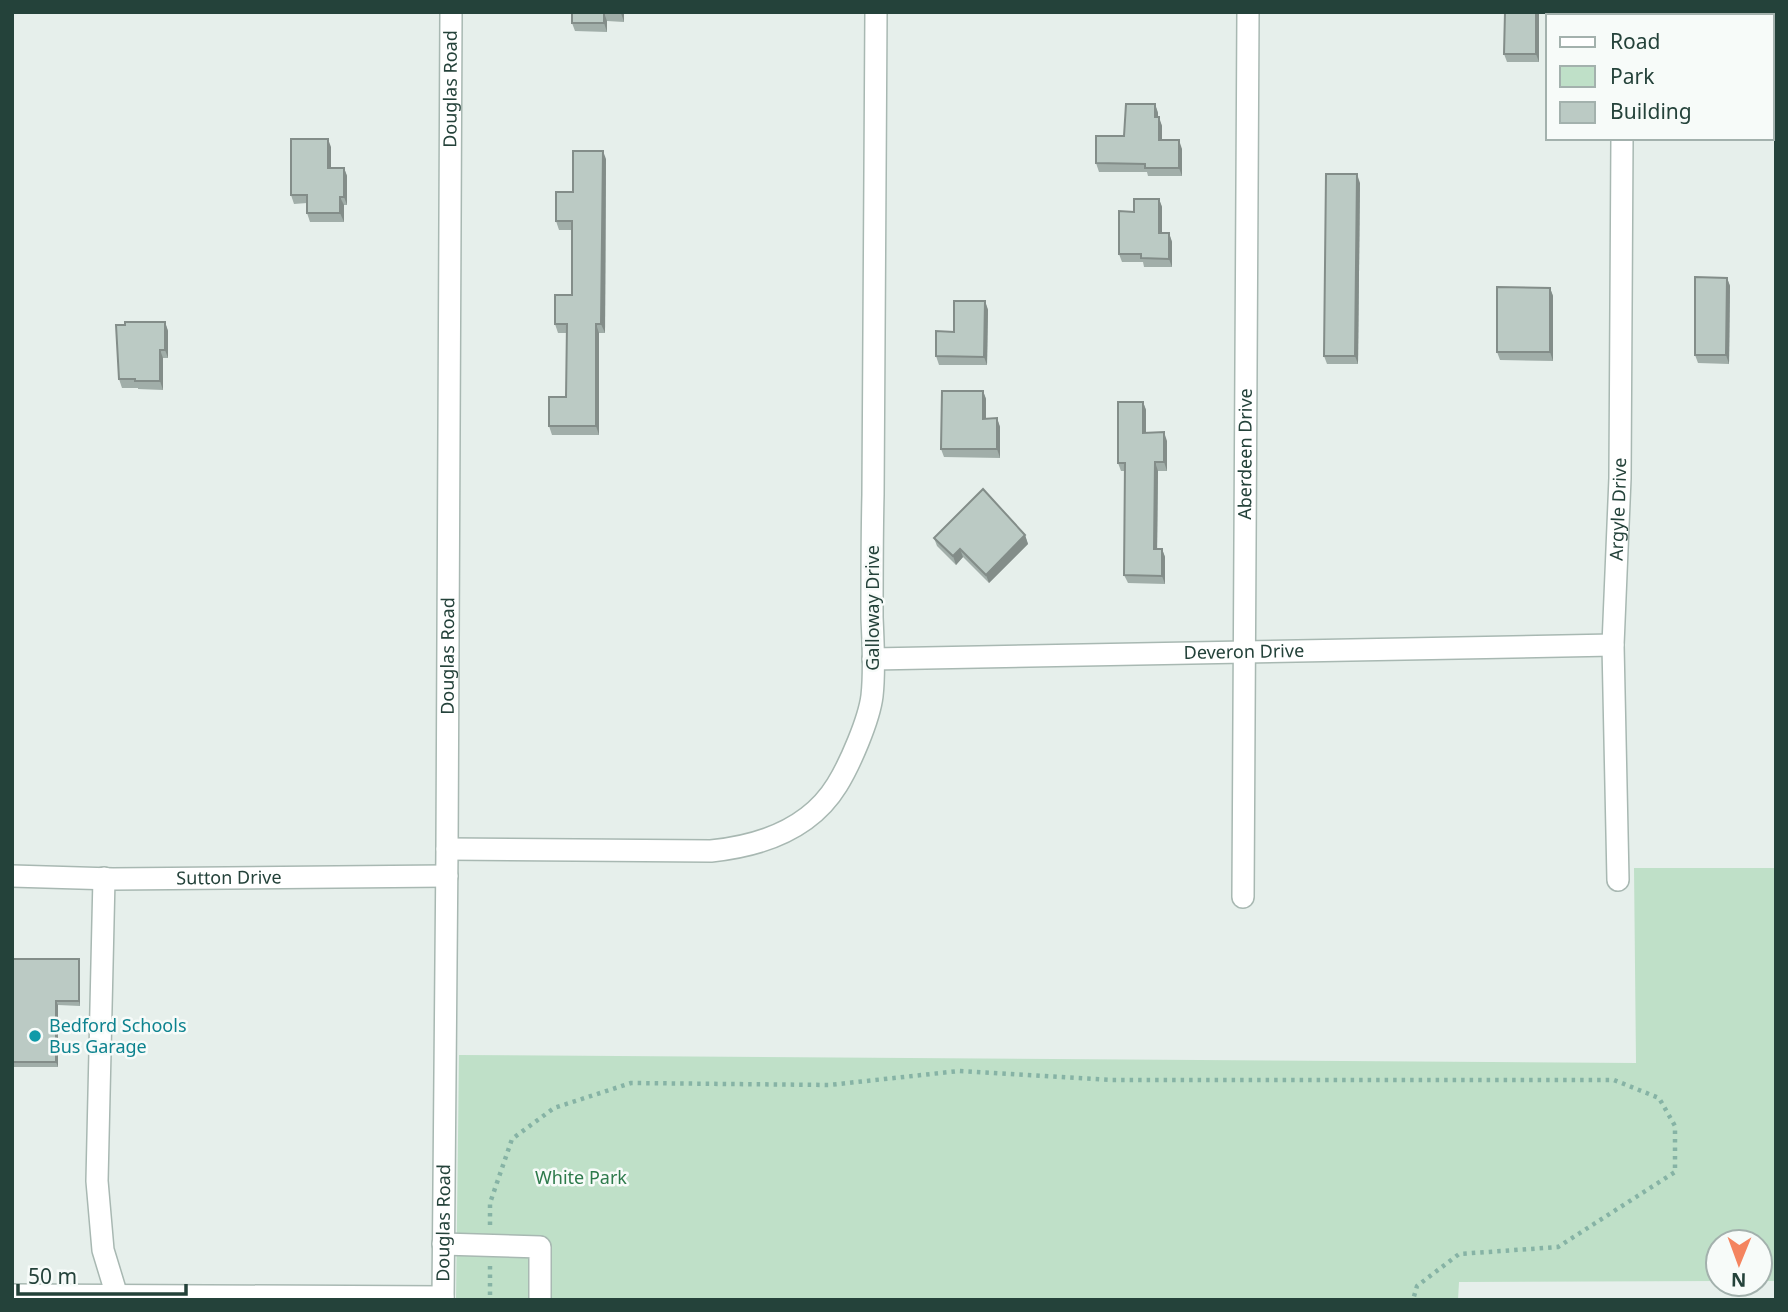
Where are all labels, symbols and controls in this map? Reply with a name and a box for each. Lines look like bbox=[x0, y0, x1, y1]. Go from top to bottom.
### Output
legend bbox=[1546, 14, 1774, 140]
text: Road bbox=[1610, 27, 1660, 55]
street label: Douglas Road bbox=[437, 30, 462, 148]
text: Park bbox=[1610, 62, 1655, 90]
text: Building bbox=[1610, 97, 1692, 125]
street label: Aberdeen Drive bbox=[1232, 388, 1257, 520]
street label: Argyle Drive bbox=[1604, 458, 1631, 561]
street label: Galloway Drive bbox=[860, 545, 884, 671]
street label: Douglas Road bbox=[435, 597, 459, 715]
street label: Deveron Drive bbox=[1183, 638, 1304, 664]
street label: Sutton Drive bbox=[176, 864, 282, 889]
place label: Bedford Schools Bus Garage bbox=[49, 1013, 187, 1058]
marker: Bedford Schools Bus Garage bbox=[27, 1028, 43, 1044]
street label: Douglas Road bbox=[430, 1164, 455, 1282]
park label: White Park bbox=[535, 1165, 627, 1189]
north arrow bbox=[1704, 1228, 1774, 1298]
scale bar bbox=[18, 1252, 186, 1296]
text: 50 m bbox=[28, 1262, 77, 1290]
text: N bbox=[1731, 1267, 1747, 1293]

